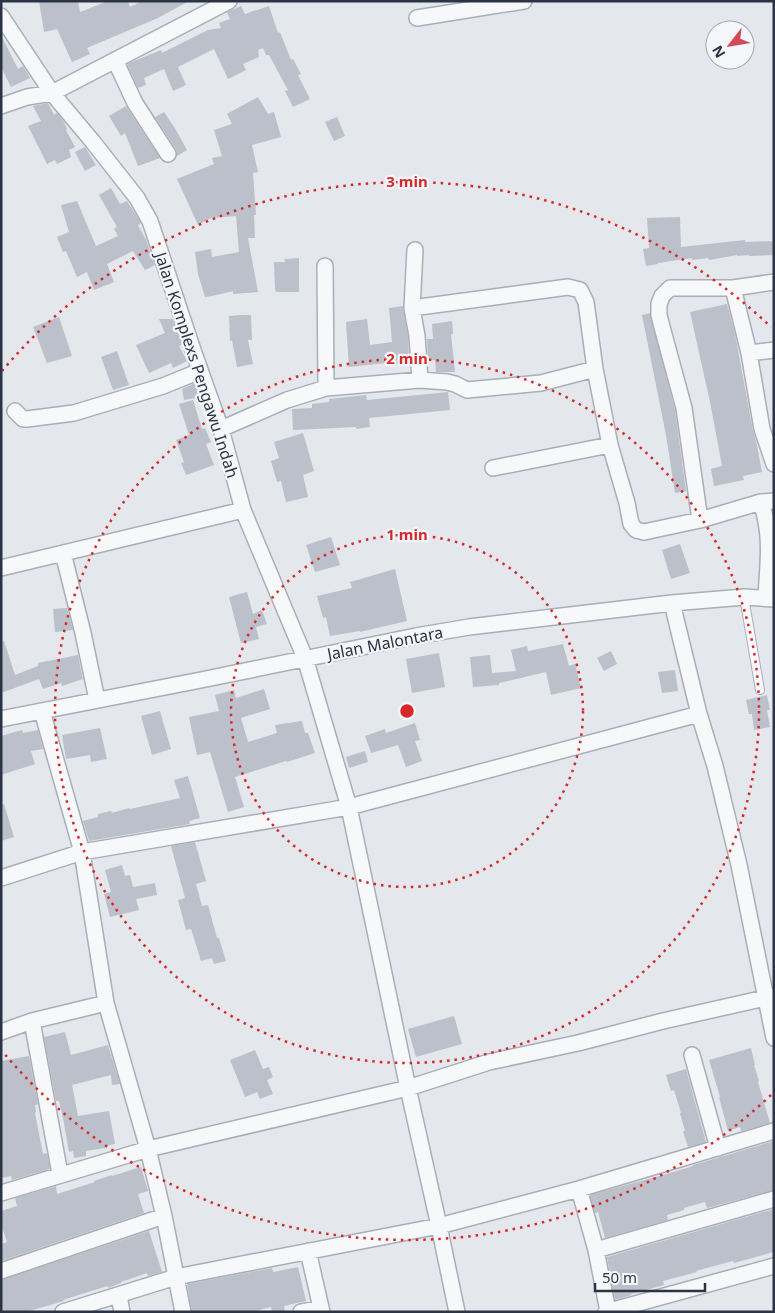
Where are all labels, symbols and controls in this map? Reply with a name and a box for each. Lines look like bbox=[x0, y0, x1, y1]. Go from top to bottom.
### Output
north arrow bbox=[705, 20, 755, 70]
text: N bbox=[707, 42, 730, 62]
text: 3 min bbox=[386, 171, 428, 191]
street label: Jalan Komplexs Pengawu Indah bbox=[149, 247, 244, 481]
text: 2 min bbox=[386, 348, 428, 368]
text: 1 min bbox=[386, 524, 428, 544]
street label: Jalan Malontara bbox=[323, 621, 445, 665]
centre of rings bbox=[398, 702, 416, 720]
scale bar bbox=[595, 1260, 705, 1292]
text: 50 m bbox=[602, 1267, 637, 1287]

